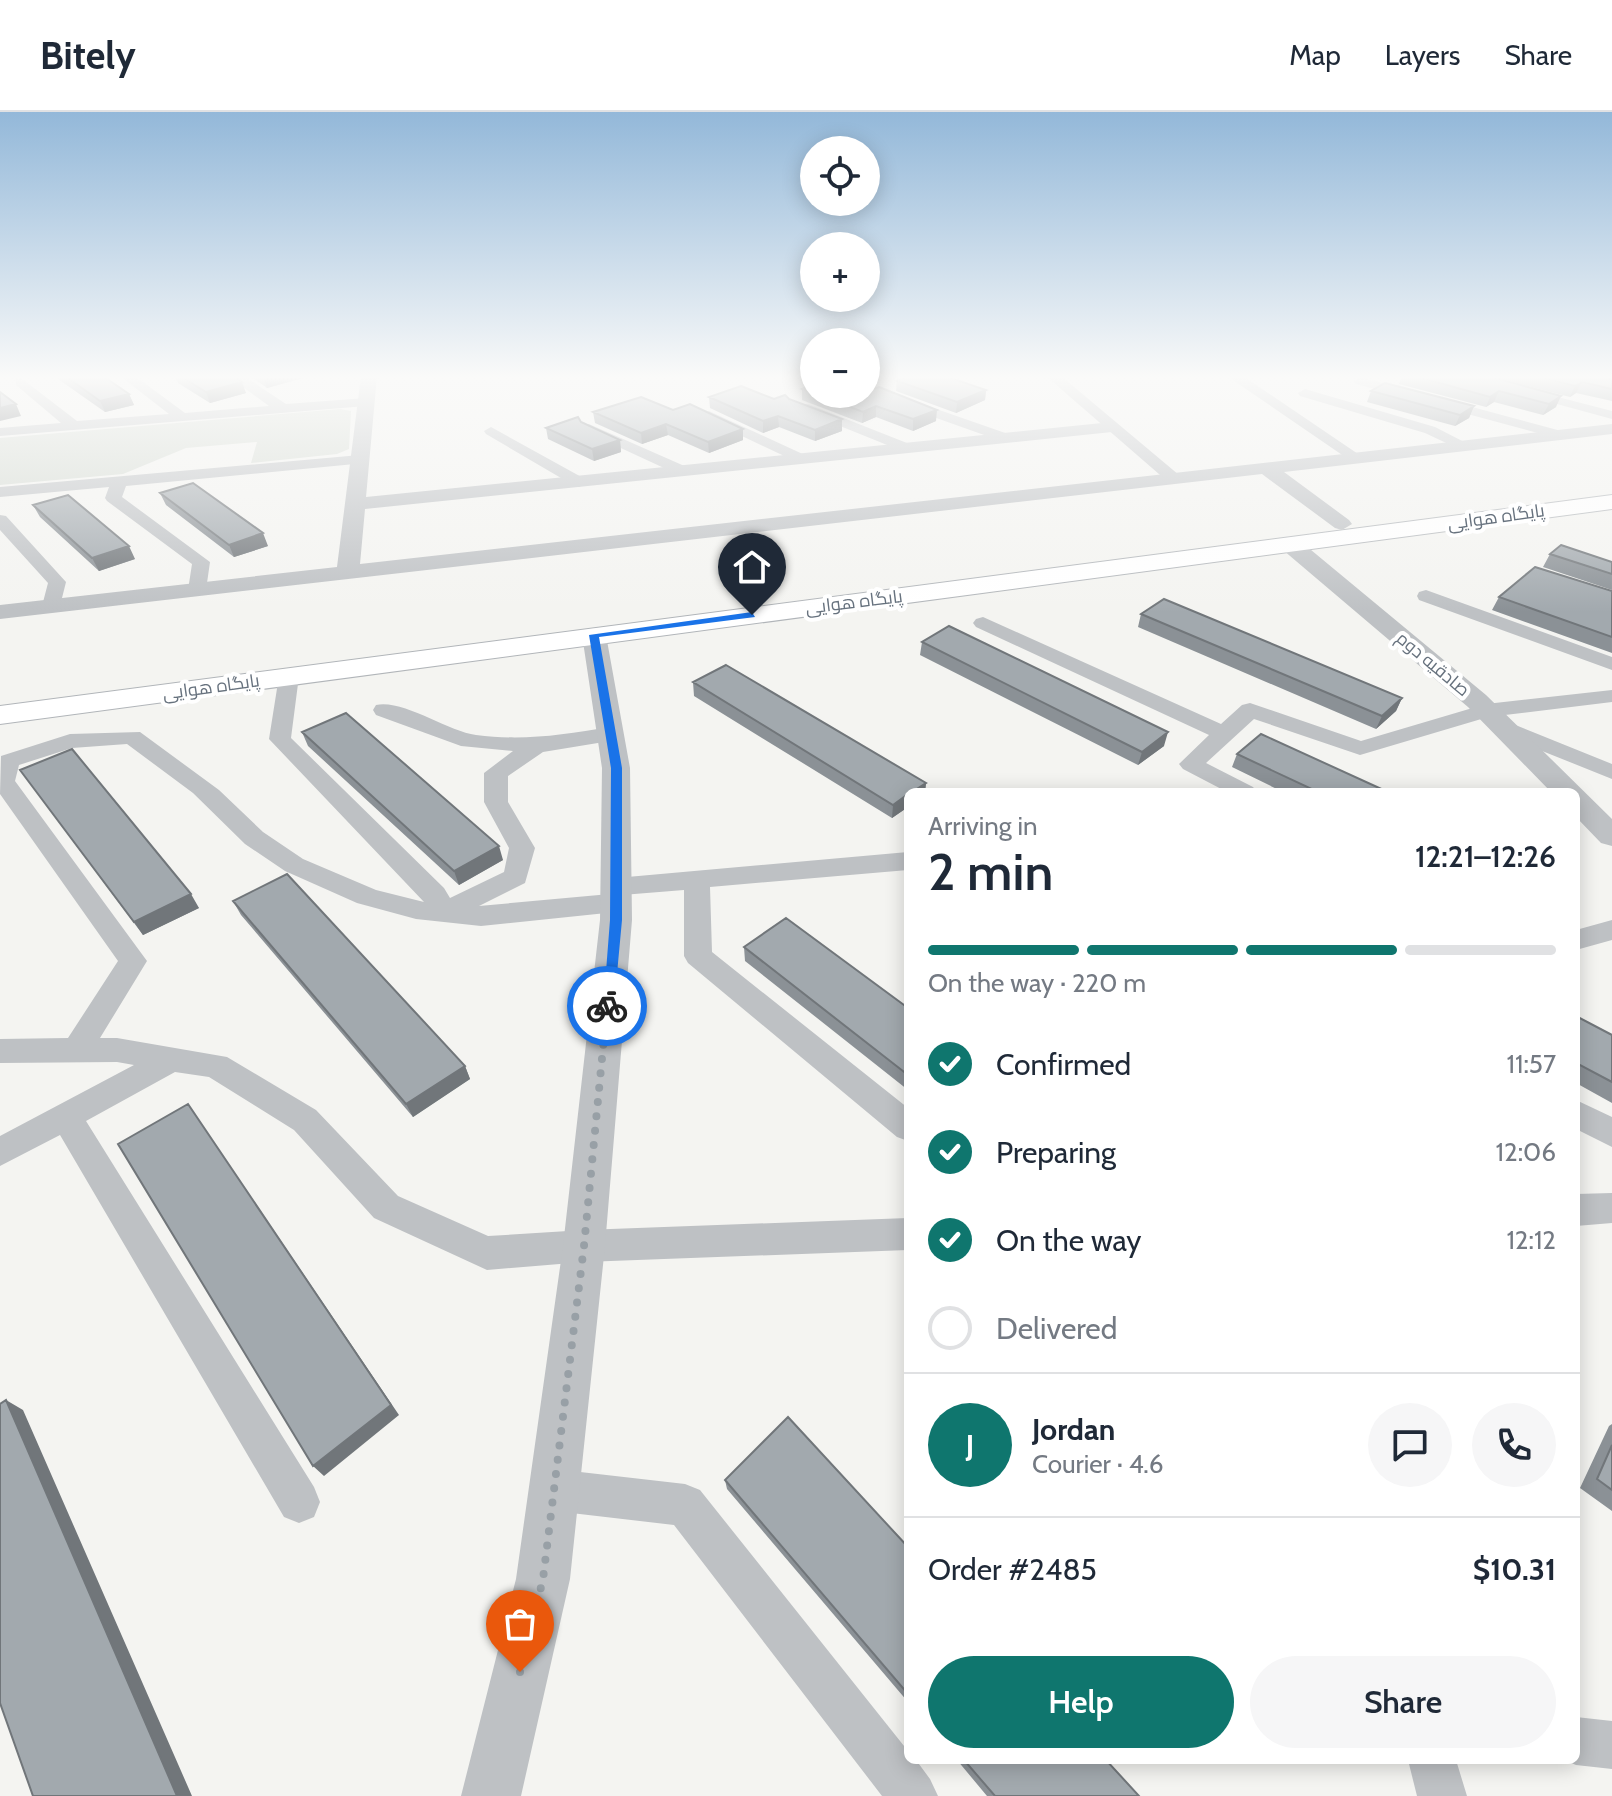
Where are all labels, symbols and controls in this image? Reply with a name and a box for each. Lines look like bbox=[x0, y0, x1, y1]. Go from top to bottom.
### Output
text: Bitely bbox=[40, 32, 136, 79]
text: Map bbox=[1289, 38, 1341, 72]
text: Layers bbox=[1385, 38, 1460, 72]
text: Share bbox=[1504, 38, 1572, 72]
map controls bbox=[800, 136, 880, 408]
button: locate bbox=[800, 136, 880, 216]
button: + bbox=[800, 232, 880, 312]
button: − bbox=[800, 328, 880, 408]
street label: پایگاه هوایی bbox=[1446, 499, 1546, 536]
pin bbox=[718, 533, 786, 615]
icon: home bbox=[730, 545, 774, 589]
street label: پایگاه هوایی bbox=[804, 585, 904, 620]
street label: صادقیه دوم bbox=[1391, 627, 1474, 702]
street label: پایگاه هوایی bbox=[161, 669, 261, 706]
text: Arriving in bbox=[928, 810, 1038, 842]
text: 12:21–12:26 bbox=[1415, 838, 1556, 875]
text: 2 min bbox=[928, 840, 1053, 903]
courier bbox=[567, 966, 647, 1046]
text: On the way · 220 m bbox=[928, 967, 1146, 999]
icon: bike bbox=[585, 984, 629, 1028]
icon: check bbox=[928, 1042, 972, 1086]
text: Confirmed bbox=[996, 1046, 1131, 1083]
text: 11:57 bbox=[1506, 1048, 1556, 1080]
icon: check bbox=[928, 1130, 972, 1174]
text: Preparing bbox=[996, 1134, 1116, 1171]
text: 12:06 bbox=[1496, 1136, 1556, 1168]
icon: check bbox=[928, 1218, 972, 1262]
text: On the way bbox=[996, 1222, 1141, 1259]
text: 12:12 bbox=[1506, 1224, 1556, 1256]
text: Delivered bbox=[996, 1310, 1117, 1347]
button: chat bbox=[1368, 1403, 1452, 1487]
button: phone bbox=[1472, 1403, 1556, 1487]
text: Jordan bbox=[1032, 1411, 1115, 1448]
text: J bbox=[966, 1427, 974, 1464]
text: Courier · 4.6 bbox=[1032, 1448, 1164, 1480]
text: Order #2485 bbox=[928, 1551, 1097, 1588]
text: $10.31 bbox=[1473, 1551, 1556, 1588]
pin bbox=[486, 1590, 554, 1672]
icon: bag bbox=[498, 1602, 542, 1646]
button: Help bbox=[928, 1656, 1234, 1748]
button: Share bbox=[1250, 1656, 1556, 1748]

